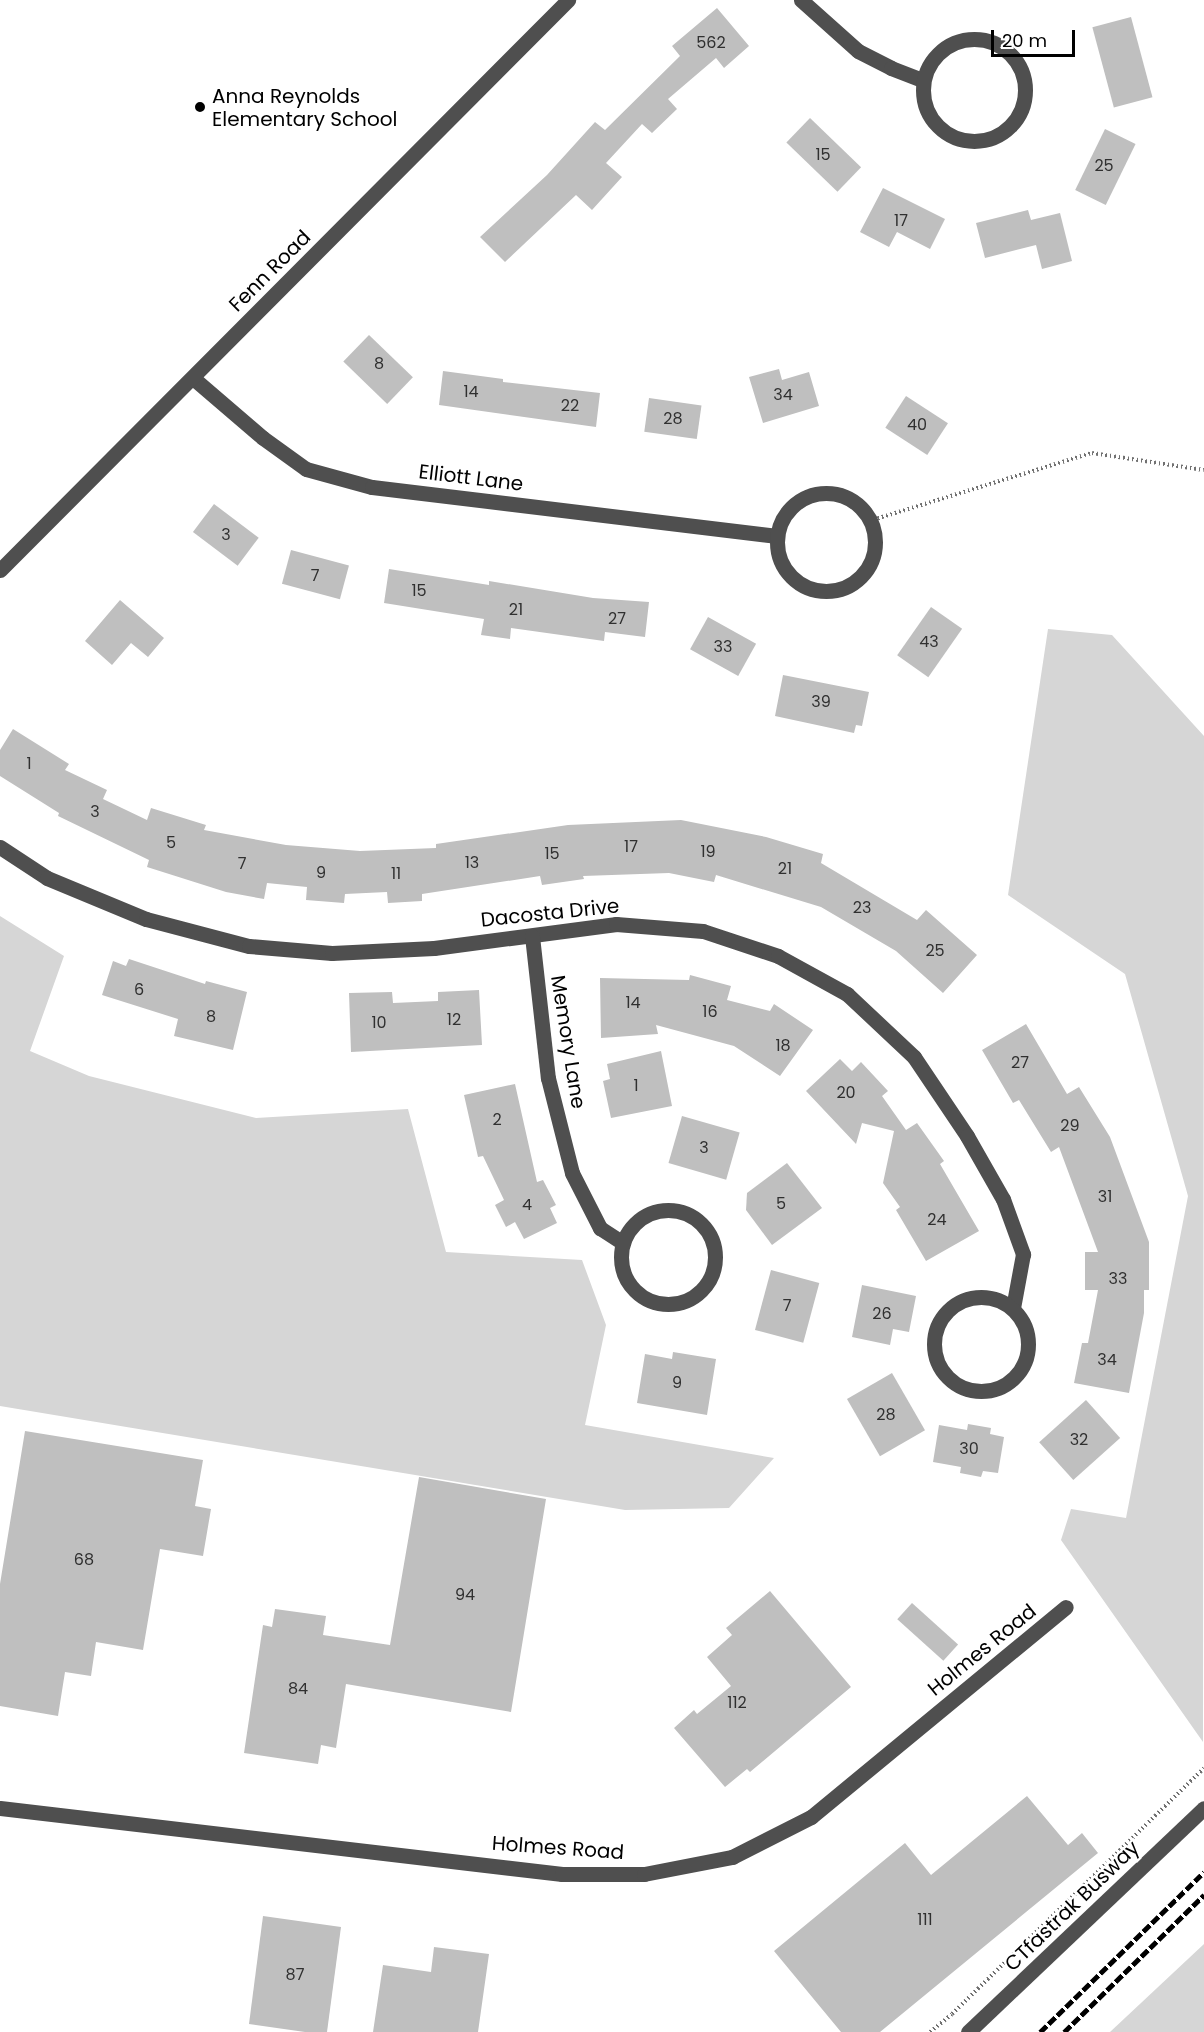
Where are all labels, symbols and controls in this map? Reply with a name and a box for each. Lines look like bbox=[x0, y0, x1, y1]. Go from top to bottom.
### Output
scale bar bbox=[994, 18, 1078, 56]
text: 20 m bbox=[1002, 28, 1047, 53]
house number: 562 bbox=[696, 33, 726, 53]
place label: Anna Reynolds Elementary School bbox=[212, 84, 397, 131]
marker: Anna Reynolds Elementary School bbox=[193, 100, 207, 114]
house number: 15 bbox=[815, 145, 831, 165]
house number: 25 bbox=[1094, 156, 1114, 176]
house number: 17 bbox=[894, 211, 908, 231]
street label: Fenn Road bbox=[224, 225, 316, 317]
house number: 8 bbox=[374, 354, 384, 374]
house number: 14 bbox=[463, 382, 479, 402]
house number: 34 bbox=[773, 385, 793, 405]
house number: 22 bbox=[561, 396, 579, 416]
house number: 28 bbox=[663, 409, 683, 429]
house number: 40 bbox=[907, 415, 927, 435]
street label: Elliott Lane bbox=[417, 460, 525, 496]
house number: 3 bbox=[221, 525, 231, 545]
house number: 7 bbox=[311, 566, 319, 586]
house number: 15 bbox=[411, 581, 427, 601]
house number: 21 bbox=[509, 600, 523, 620]
house number: 27 bbox=[608, 609, 626, 629]
house number: 43 bbox=[919, 632, 939, 652]
house number: 33 bbox=[714, 637, 732, 657]
house number: 39 bbox=[811, 692, 831, 712]
house number: 1 bbox=[26, 754, 32, 774]
house number: 3 bbox=[90, 802, 100, 822]
house number: 5 bbox=[166, 833, 176, 853]
house number: 17 bbox=[624, 837, 638, 857]
house number: 19 bbox=[700, 842, 716, 862]
house number: 15 bbox=[544, 844, 560, 864]
house number: 13 bbox=[465, 853, 479, 873]
house number: 7 bbox=[238, 854, 246, 874]
house number: 21 bbox=[778, 859, 792, 879]
house number: 9 bbox=[316, 863, 326, 883]
house number: 11 bbox=[391, 864, 401, 884]
street label: Dacosta Drive bbox=[479, 894, 621, 932]
house number: 23 bbox=[853, 898, 871, 918]
house number: 25 bbox=[925, 941, 945, 961]
street label: Memory Lane bbox=[546, 974, 590, 1110]
house number: 6 bbox=[134, 980, 144, 1000]
house number: 14 bbox=[625, 993, 641, 1013]
house number: 16 bbox=[702, 1002, 718, 1022]
house number: 8 bbox=[206, 1007, 216, 1027]
house number: 12 bbox=[447, 1010, 461, 1030]
house number: 10 bbox=[371, 1013, 387, 1033]
house number: 18 bbox=[775, 1036, 791, 1056]
house number: 27 bbox=[1011, 1053, 1029, 1073]
house number: 1 bbox=[633, 1076, 639, 1096]
house number: 20 bbox=[836, 1083, 856, 1103]
house number: 2 bbox=[492, 1110, 502, 1130]
house number: 29 bbox=[1060, 1116, 1080, 1136]
house number: 3 bbox=[699, 1138, 709, 1158]
house number: 31 bbox=[1098, 1187, 1112, 1207]
house number: 5 bbox=[776, 1194, 786, 1214]
house number: 4 bbox=[522, 1195, 532, 1215]
house number: 24 bbox=[927, 1210, 947, 1230]
house number: 33 bbox=[1109, 1269, 1127, 1289]
house number: 7 bbox=[783, 1296, 791, 1316]
house number: 26 bbox=[872, 1304, 892, 1324]
house number: 34 bbox=[1097, 1350, 1117, 1370]
house number: 9 bbox=[672, 1373, 682, 1393]
house number: 28 bbox=[876, 1405, 896, 1425]
house number: 32 bbox=[1070, 1430, 1088, 1450]
house number: 30 bbox=[959, 1439, 979, 1459]
house number: 68 bbox=[74, 1550, 94, 1570]
house number: 94 bbox=[455, 1585, 475, 1605]
street label: Holmes Road bbox=[923, 1599, 1041, 1701]
house number: 84 bbox=[288, 1679, 308, 1699]
house number: 112 bbox=[727, 1693, 747, 1713]
street label: Holmes Road bbox=[491, 1831, 625, 1865]
street label: CTfastrak Busway bbox=[1000, 1836, 1144, 1976]
house number: 111 bbox=[917, 1910, 933, 1930]
house number: 87 bbox=[286, 1965, 304, 1985]

